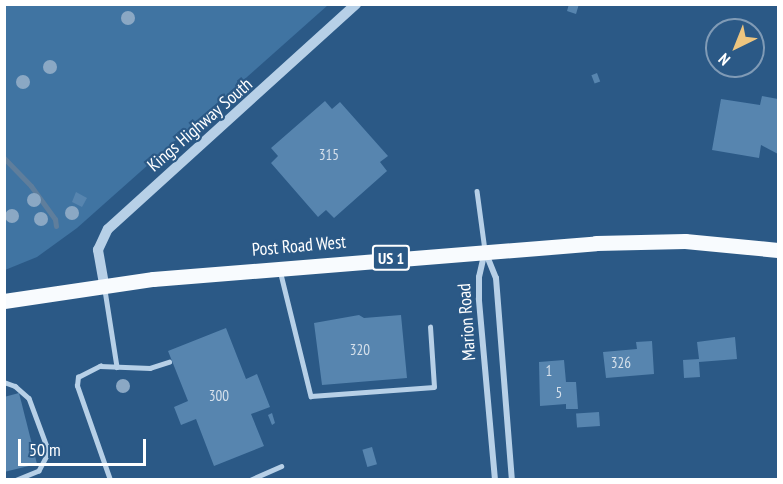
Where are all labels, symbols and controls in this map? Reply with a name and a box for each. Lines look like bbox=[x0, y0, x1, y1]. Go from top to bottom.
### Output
north arrow bbox=[705, 18, 765, 78]
text: N bbox=[714, 49, 734, 70]
street label: Kings Highway South bbox=[143, 73, 257, 177]
house number: 315 bbox=[319, 146, 339, 164]
street label: Post Road West bbox=[251, 231, 347, 261]
road number: US 1 bbox=[372, 245, 410, 271]
street label: Marion Road bbox=[454, 282, 480, 362]
house number: 320 bbox=[350, 341, 370, 359]
house number: 326 bbox=[611, 354, 631, 372]
house number: 1 bbox=[546, 362, 552, 380]
house number: 5 bbox=[556, 384, 562, 402]
house number: 300 bbox=[209, 387, 229, 405]
scale bar bbox=[21, 427, 148, 465]
text: 50 m bbox=[29, 438, 61, 461]

